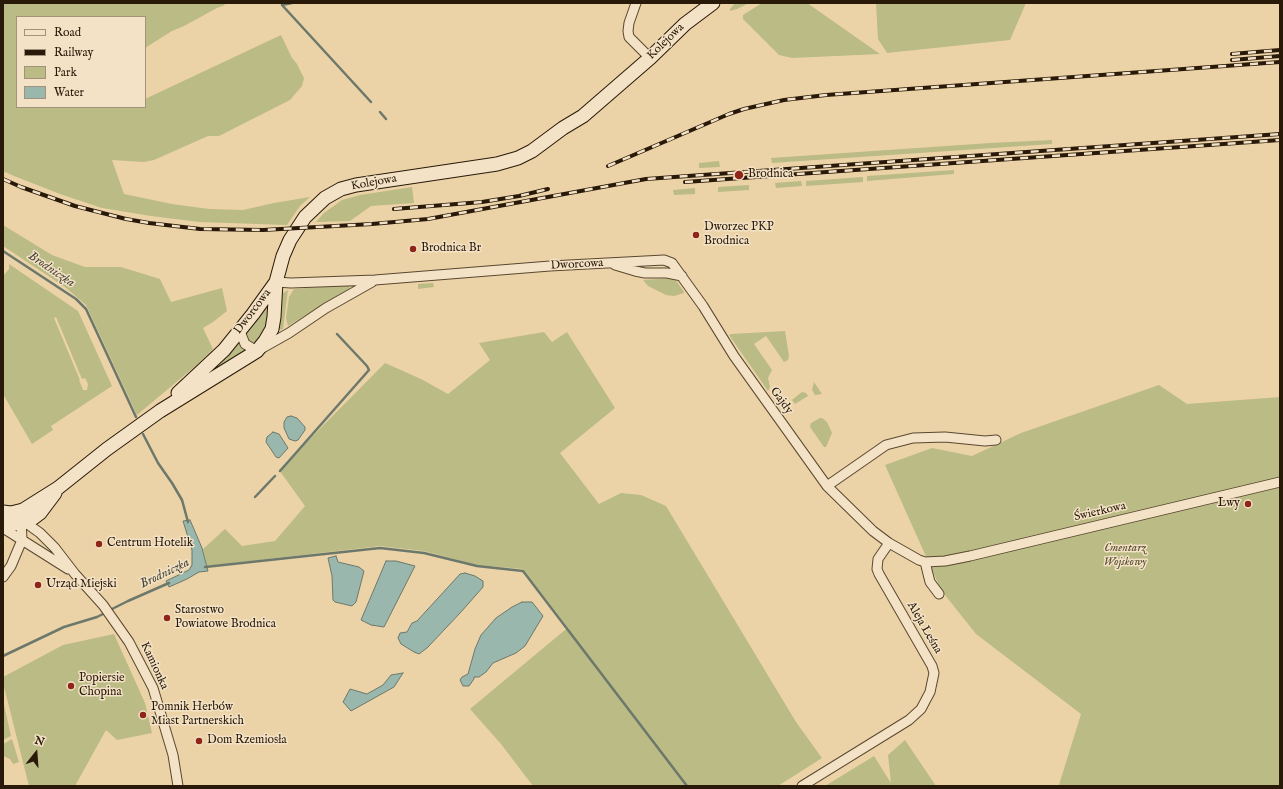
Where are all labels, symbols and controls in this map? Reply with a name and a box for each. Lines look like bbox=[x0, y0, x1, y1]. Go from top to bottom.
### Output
legend bbox=[16, 16, 146, 108]
street label: Kolejowa bbox=[644, 21, 688, 63]
text: Road bbox=[54, 25, 81, 40]
text: Railway bbox=[54, 45, 93, 60]
text: Park bbox=[54, 65, 77, 80]
text: Water bbox=[54, 85, 84, 100]
place label: Brodnica bbox=[748, 168, 793, 182]
marker: Brodnica bbox=[733, 169, 745, 181]
street label: Kolejowa bbox=[350, 172, 398, 194]
place label: Dworzec PKP Brodnica bbox=[704, 221, 774, 249]
marker: Dworzec PKP Brodnica bbox=[691, 230, 701, 240]
place label: Brodnica Br bbox=[421, 242, 481, 256]
marker: Brodnica Br bbox=[408, 244, 418, 254]
water label: Brodniczka bbox=[25, 249, 77, 291]
street label: Dworcowa bbox=[550, 256, 604, 274]
street label: Dworcowa bbox=[231, 287, 275, 337]
street label: Gajdy bbox=[766, 385, 796, 417]
place label: Lwy bbox=[1218, 497, 1240, 511]
street label: Świerkowa bbox=[1073, 499, 1127, 525]
marker: Lwy bbox=[1243, 499, 1253, 509]
place label: Centrum Hotelik bbox=[107, 537, 193, 551]
marker: Centrum Hotelik bbox=[94, 539, 104, 549]
park label: Cmentarz Wojskowy bbox=[1104, 542, 1146, 570]
water label: Brodniczka bbox=[138, 555, 192, 593]
place label: Urząd Miejski bbox=[46, 578, 117, 592]
marker: Urząd Miejski bbox=[33, 580, 43, 590]
street label: Aleja Leśna bbox=[903, 600, 945, 656]
place label: Starostwo Powiatowe Brodnica bbox=[175, 604, 276, 632]
marker: Starostwo Powiatowe Brodnica bbox=[162, 613, 172, 623]
street label: Kamionka bbox=[137, 640, 171, 692]
place label: Popiersie Chopina bbox=[79, 672, 125, 700]
marker: Popiersie Chopina bbox=[66, 681, 76, 691]
place label: Pomnik Herbów Miast Partnerskich bbox=[151, 701, 244, 729]
marker: Pomnik Herbów Miast Partnerskich bbox=[138, 710, 148, 720]
north arrow bbox=[16, 733, 56, 773]
text: N bbox=[33, 733, 46, 750]
place label: Dom Rzemiosła bbox=[207, 734, 287, 748]
marker: Dom Rzemiosła bbox=[194, 736, 204, 746]

